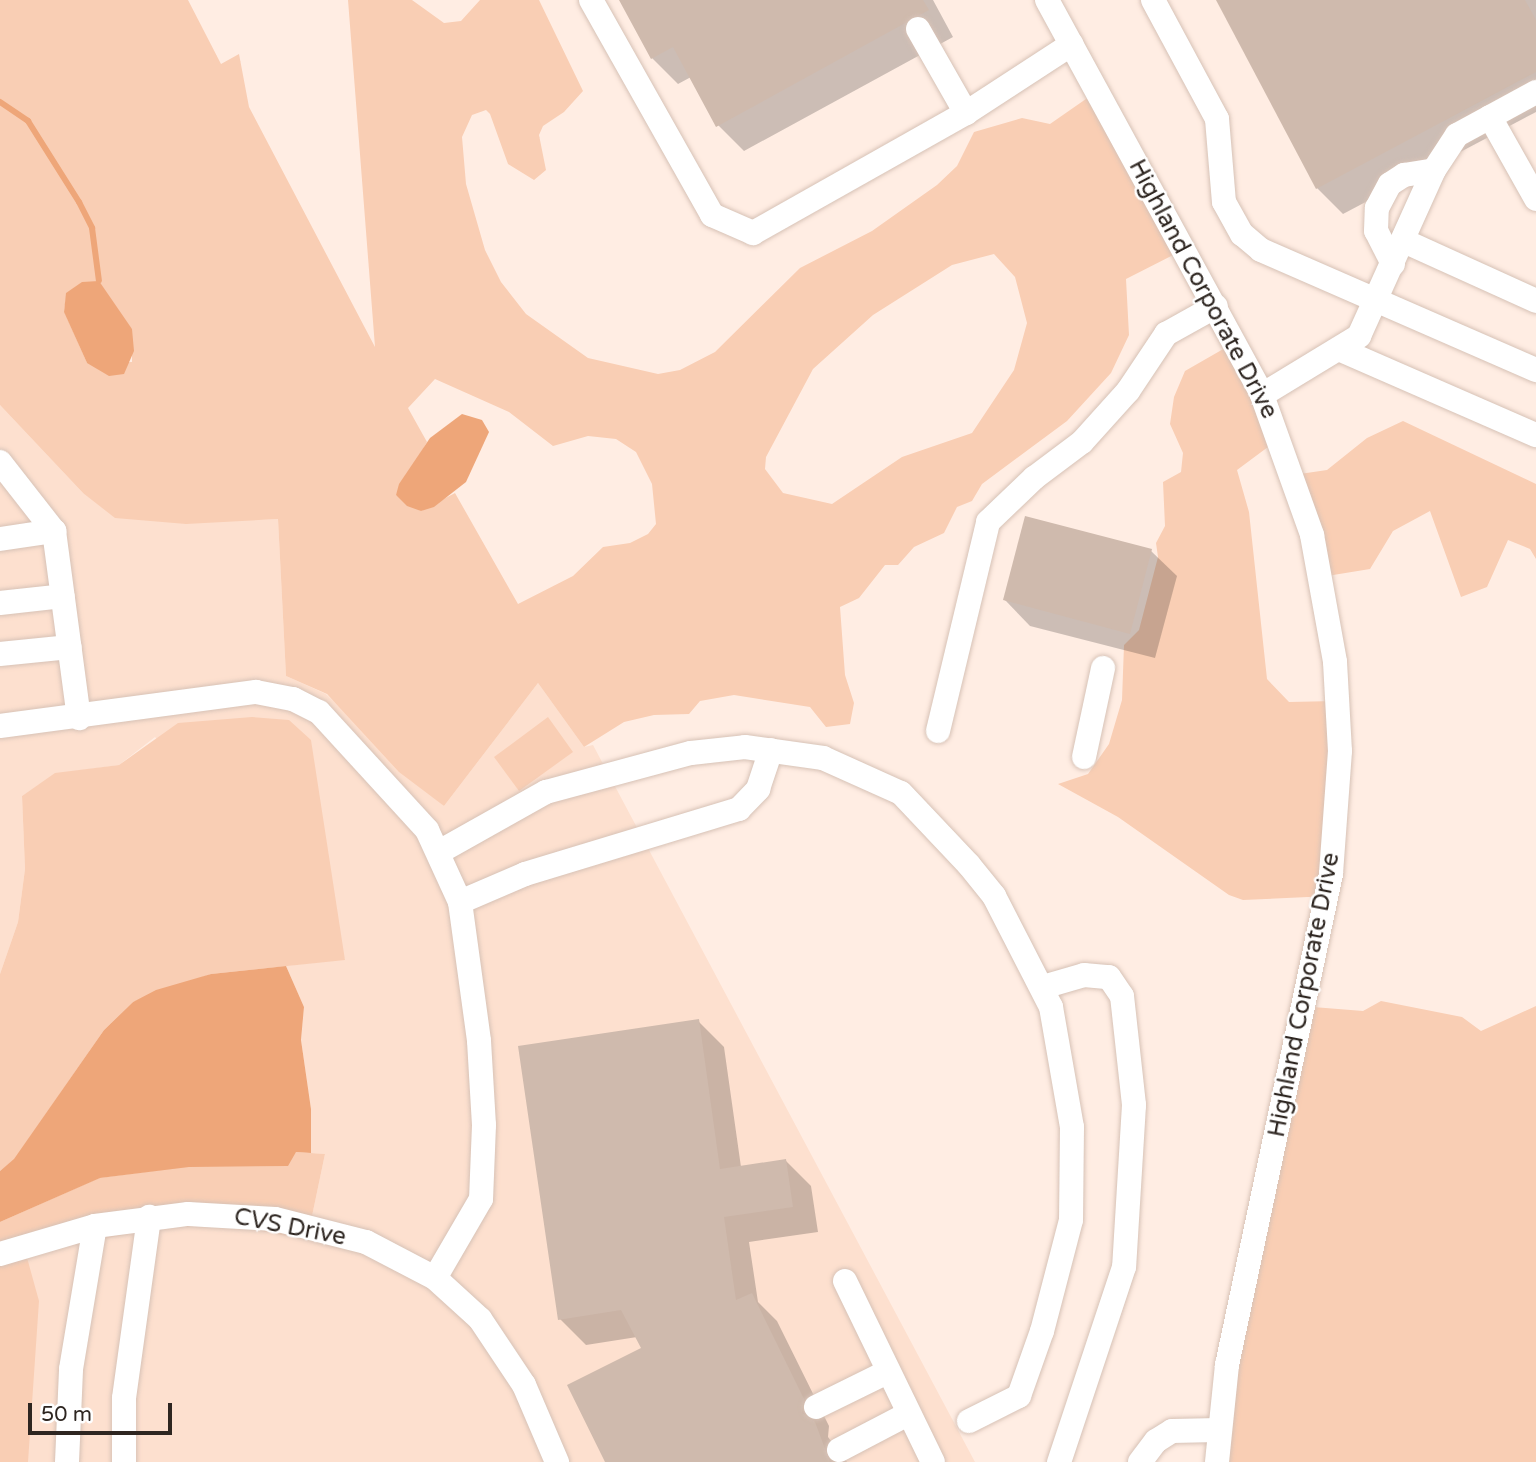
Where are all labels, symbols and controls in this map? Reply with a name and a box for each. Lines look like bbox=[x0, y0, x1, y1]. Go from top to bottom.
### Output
street label: Highland Corporate Drive bbox=[1122, 155, 1284, 423]
street label: Highland Corporate Drive bbox=[1262, 850, 1346, 1140]
street label: CVS Drive bbox=[232, 1202, 348, 1252]
scale bar bbox=[32, 1388, 175, 1432]
text: 50 m bbox=[41, 1402, 92, 1427]

